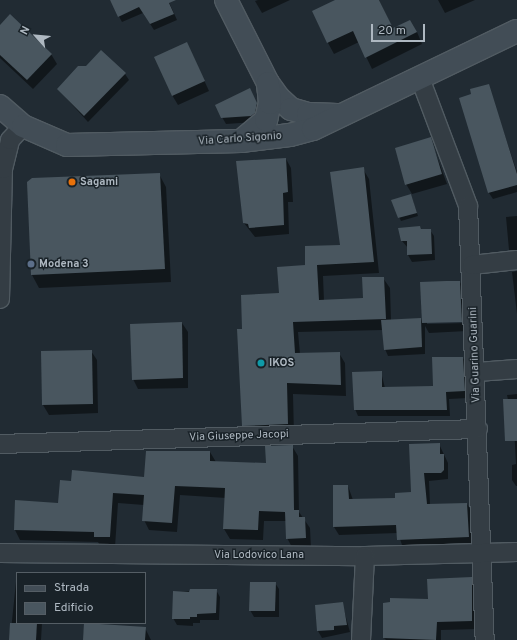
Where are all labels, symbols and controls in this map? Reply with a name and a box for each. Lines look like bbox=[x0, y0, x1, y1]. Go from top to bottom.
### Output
north arrow bbox=[16, 16, 56, 56]
scale bar bbox=[373, 16, 427, 42]
text: 20 m bbox=[378, 23, 406, 39]
text: N bbox=[17, 24, 33, 37]
street label: Via Carlo Sigonio bbox=[198, 129, 282, 149]
place label: Sagami bbox=[80, 175, 118, 189]
marker: Sagami bbox=[67, 177, 77, 187]
place label: Modena 3 bbox=[39, 257, 89, 271]
marker: Modena 3 bbox=[26, 259, 36, 269]
street label: Via Guarino Guarini bbox=[467, 307, 483, 403]
place label: IKOS bbox=[269, 356, 294, 370]
marker: IKOS bbox=[256, 358, 266, 368]
street label: Via Giuseppe Jacopi bbox=[189, 428, 289, 444]
street label: Via Lodovico Lana bbox=[214, 548, 304, 562]
legend bbox=[16, 572, 146, 624]
text: Strada bbox=[54, 580, 89, 596]
text: Edificio bbox=[54, 600, 93, 616]

